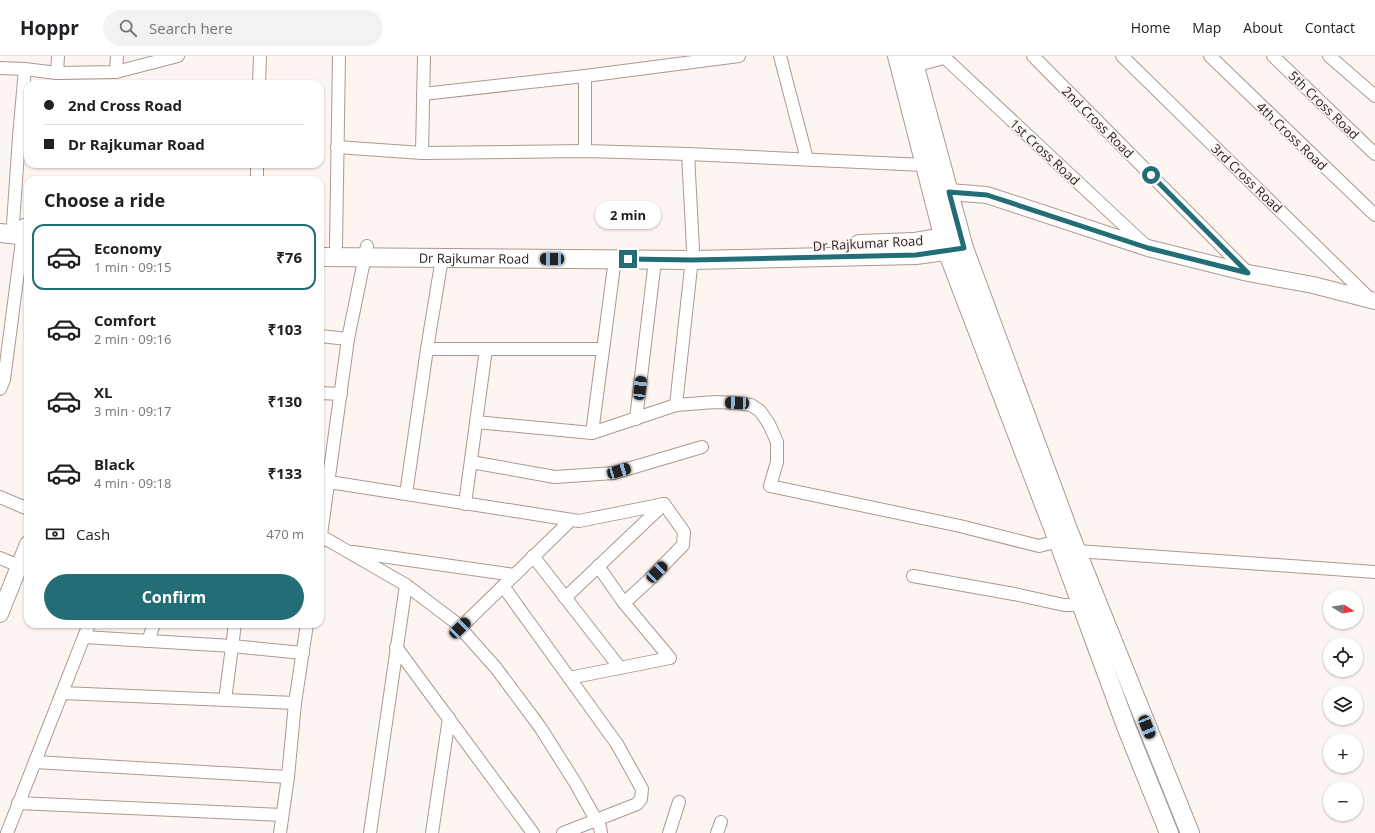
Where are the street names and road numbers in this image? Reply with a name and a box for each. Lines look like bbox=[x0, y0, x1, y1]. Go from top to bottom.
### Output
street label: 5th Cross Road bbox=[1285, 67, 1363, 143]
street label: 2nd Cross Road bbox=[1058, 82, 1138, 162]
street label: 4th Cross Road bbox=[1253, 98, 1331, 174]
street label: 1st Cross Road bbox=[1006, 115, 1084, 189]
street label: 3rd Cross Road bbox=[1208, 140, 1286, 216]
street label: Dr Rajkumar Road bbox=[812, 231, 924, 255]
street label: Dr Rajkumar Road bbox=[419, 249, 529, 268]

